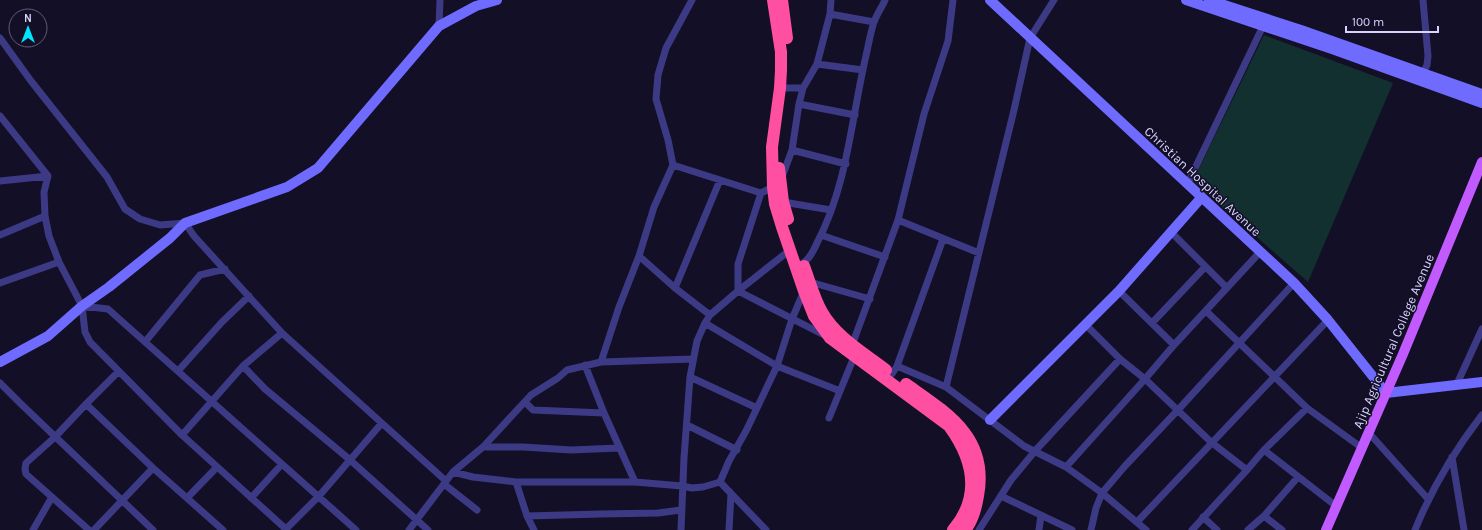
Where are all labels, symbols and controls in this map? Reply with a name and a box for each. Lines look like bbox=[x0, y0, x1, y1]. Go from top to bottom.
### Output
north arrow bbox=[8, 8, 48, 48]
scale bar bbox=[1346, 8, 1438, 34]
text: N bbox=[24, 12, 32, 25]
text: 100 m bbox=[1352, 15, 1384, 29]
street label: Christian Hospital Avenue bbox=[1141, 123, 1264, 239]
street label: Ajip Agricultural College Avenue bbox=[1350, 251, 1437, 431]

